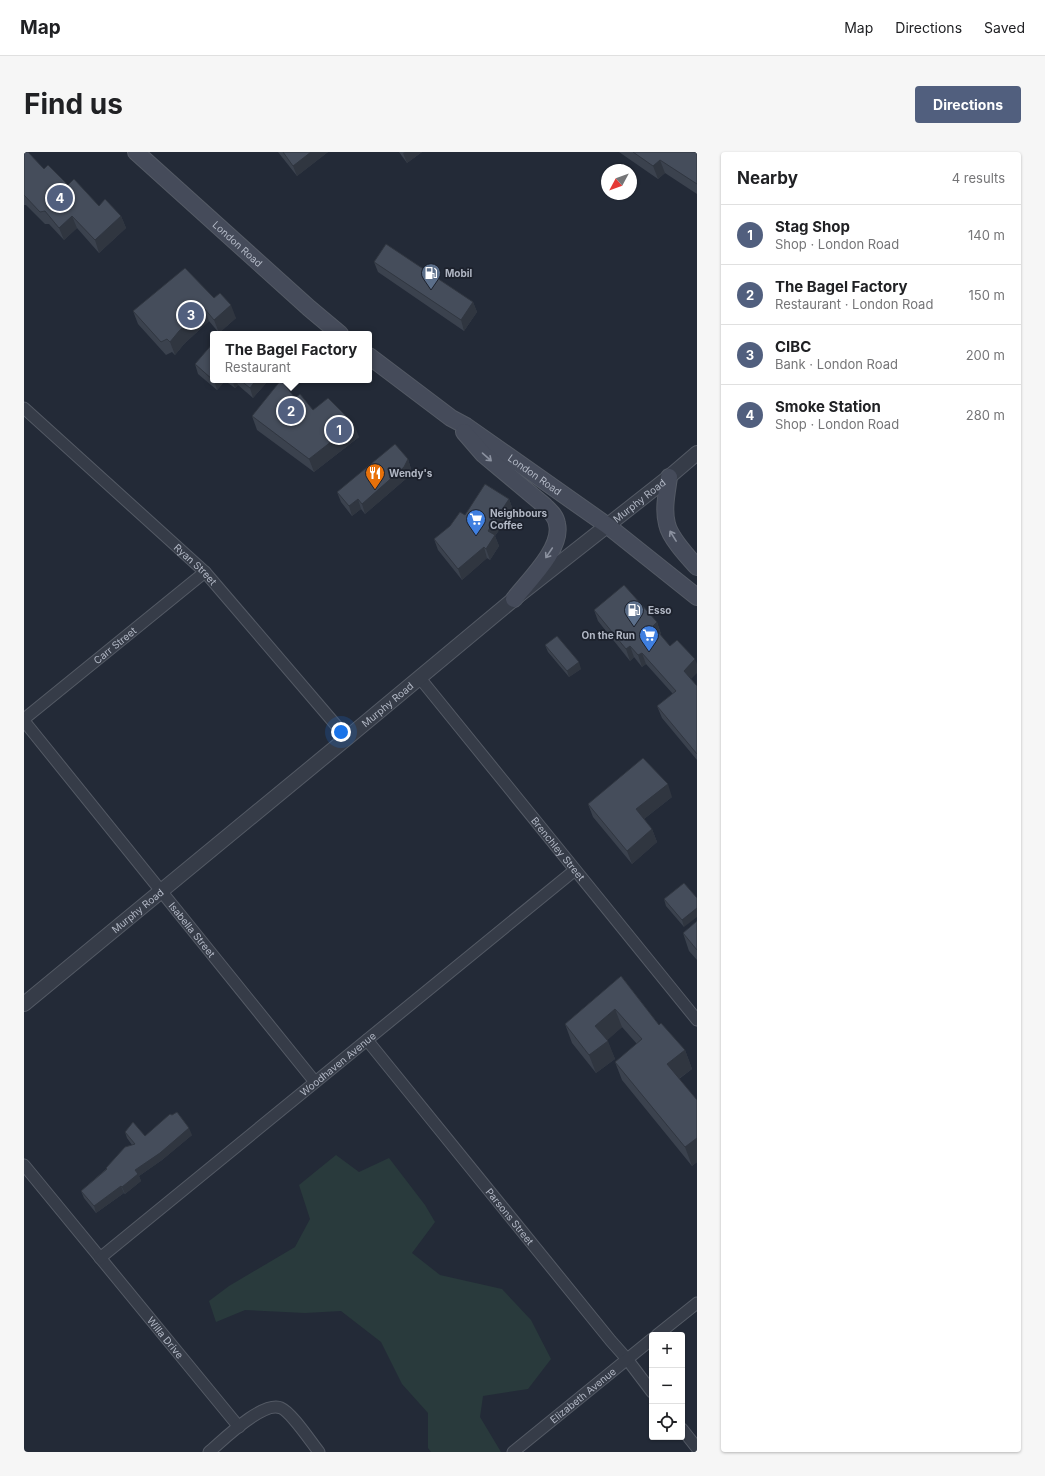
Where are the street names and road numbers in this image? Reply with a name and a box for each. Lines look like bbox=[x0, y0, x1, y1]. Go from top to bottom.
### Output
street label: London Road bbox=[210, 218, 265, 269]
street label: London Road bbox=[506, 452, 564, 497]
street label: Murphy Road bbox=[611, 476, 668, 525]
street label: Ryan Street bbox=[172, 541, 220, 588]
street label: Carr Street bbox=[91, 624, 139, 666]
street label: Murphy Road bbox=[359, 679, 416, 729]
street label: Brenchley Street bbox=[529, 814, 588, 883]
street label: Murphy Road bbox=[109, 886, 166, 935]
street label: Isabella Street bbox=[166, 900, 218, 960]
street label: Woodhaven Avenue bbox=[298, 1029, 378, 1098]
street label: Parsons Street bbox=[483, 1186, 537, 1248]
street label: Willa Drive bbox=[145, 1314, 186, 1361]
street label: Elizabeth Avenue bbox=[548, 1365, 618, 1425]

